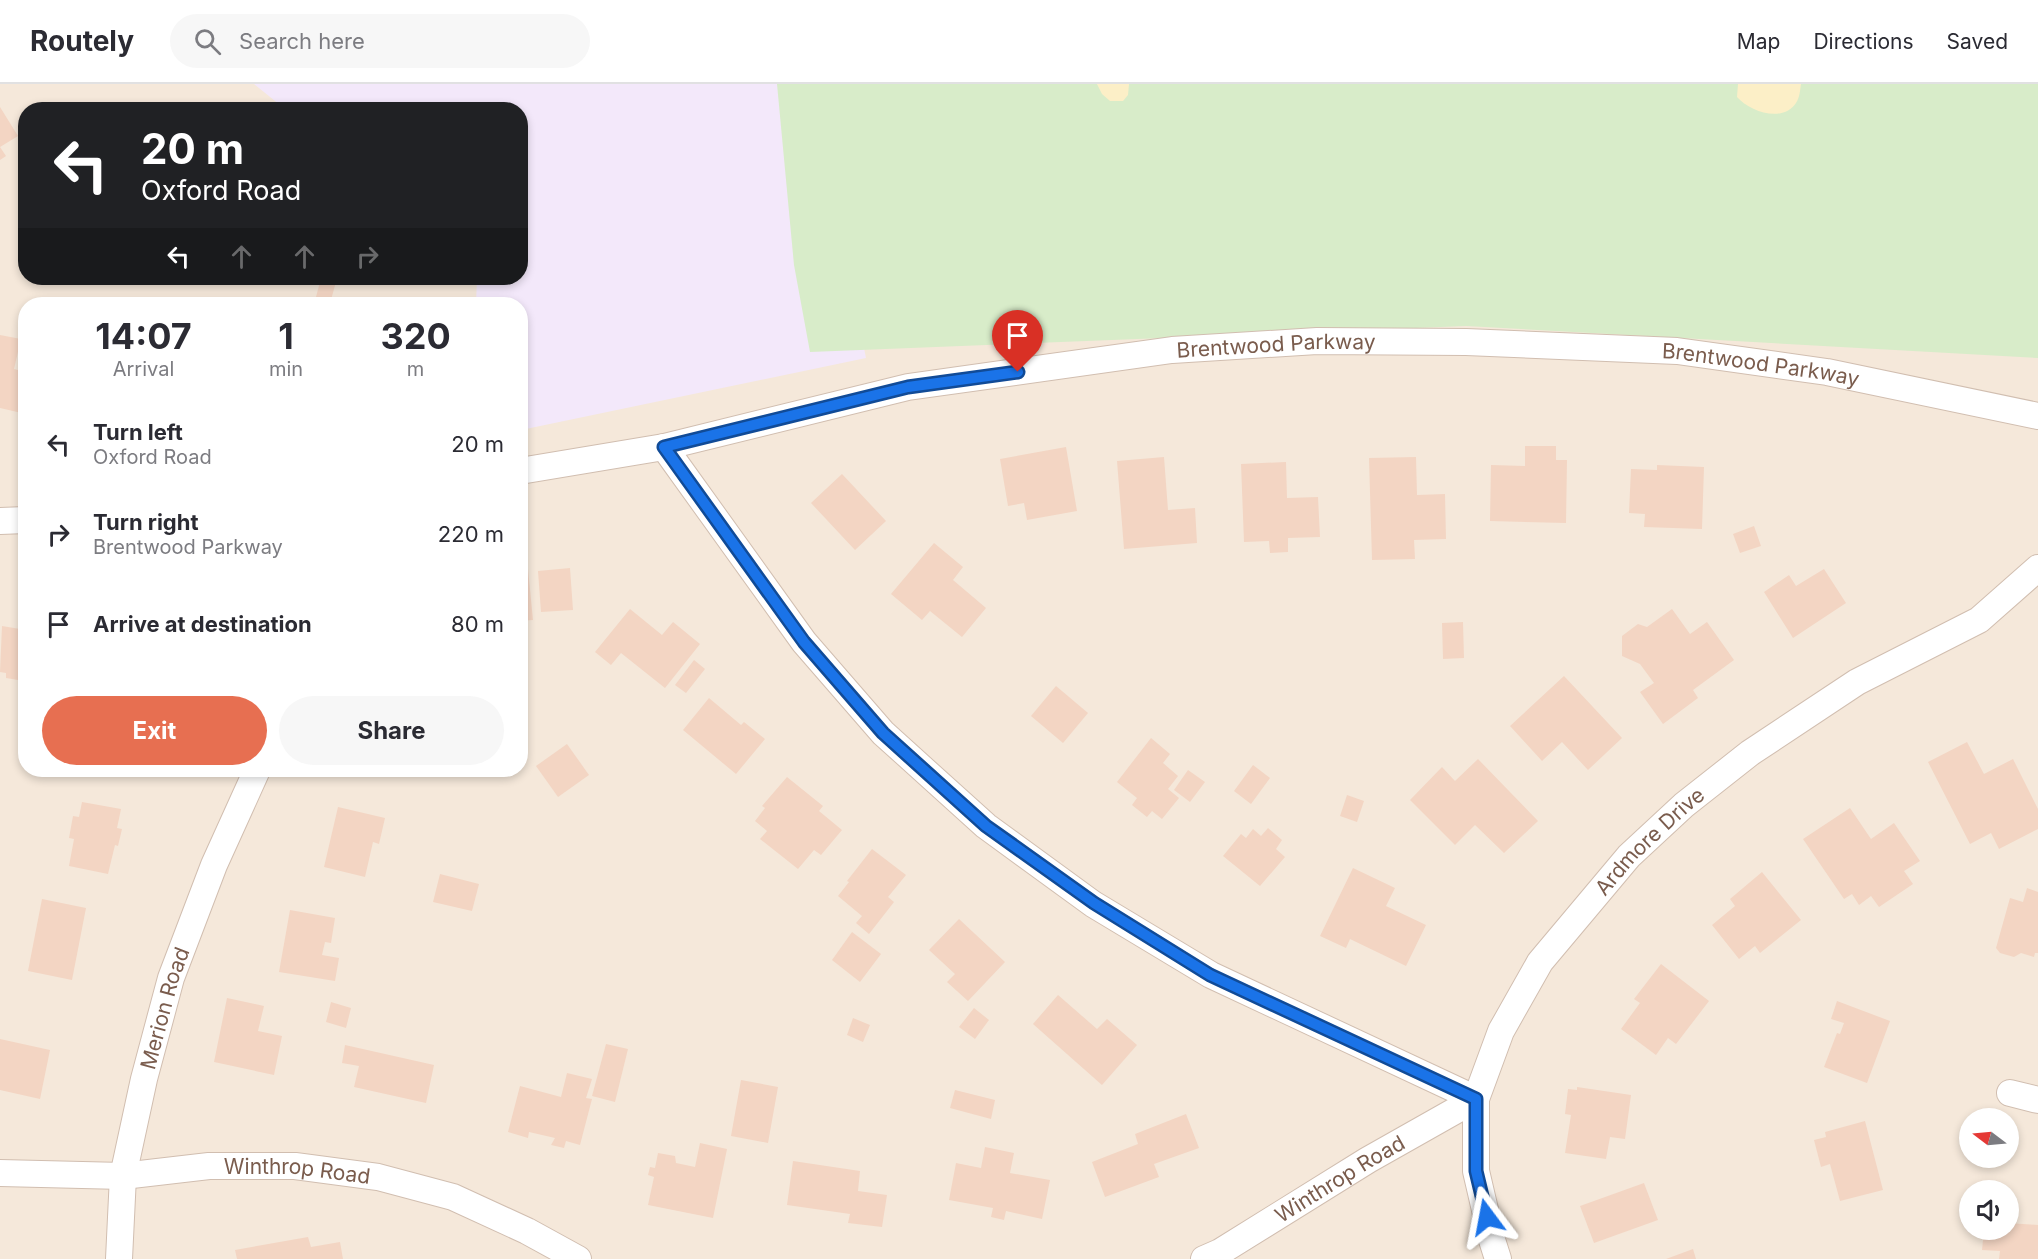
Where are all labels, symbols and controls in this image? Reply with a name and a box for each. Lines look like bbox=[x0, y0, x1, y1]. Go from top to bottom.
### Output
search box bbox=[170, 14, 590, 68]
text: Routely bbox=[30, 24, 134, 58]
icon: search bbox=[191, 25, 224, 58]
text: Search here bbox=[239, 28, 365, 54]
text: Map bbox=[1737, 29, 1780, 54]
text: Directions bbox=[1813, 29, 1914, 54]
text: Saved bbox=[1947, 29, 2008, 54]
text: 20 m bbox=[141, 123, 244, 174]
icon: left bbox=[42, 126, 120, 204]
text: Oxford Road bbox=[141, 174, 301, 207]
icon: left bbox=[162, 240, 195, 273]
icon: ahead bbox=[225, 240, 258, 273]
icon: ahead bbox=[288, 240, 321, 273]
icon: right bbox=[351, 240, 384, 273]
pin bbox=[992, 310, 1043, 372]
text: 14:07 bbox=[95, 314, 192, 358]
text: 1 bbox=[278, 314, 294, 358]
text: 320 bbox=[380, 314, 451, 358]
icon: arrive bbox=[1001, 319, 1034, 352]
street label: Brentwood Parkway bbox=[1176, 328, 1376, 362]
street label: Brentwood Parkway bbox=[1661, 338, 1862, 391]
text: Arrival bbox=[113, 357, 174, 381]
text: min bbox=[269, 357, 303, 381]
text: m bbox=[407, 357, 424, 381]
text: Turn left bbox=[93, 419, 183, 445]
icon: left bbox=[42, 428, 75, 461]
text: 20 m bbox=[451, 431, 504, 457]
text: Oxford Road bbox=[93, 445, 212, 469]
text: Turn right bbox=[93, 509, 199, 535]
icon: right bbox=[42, 518, 75, 551]
text: 220 m bbox=[438, 521, 504, 547]
text: Brentwood Parkway bbox=[93, 535, 283, 559]
icon: arrive bbox=[42, 608, 75, 641]
text: Arrive at destination bbox=[93, 611, 312, 637]
text: 80 m bbox=[451, 611, 504, 637]
button: Exit bbox=[42, 696, 267, 765]
button: Share bbox=[279, 696, 504, 765]
street label: Ardmore Drive bbox=[1589, 782, 1709, 900]
street label: Merion Road bbox=[135, 943, 194, 1072]
north arrow bbox=[1959, 1108, 2019, 1168]
map controls bbox=[1959, 1108, 2019, 1240]
street label: Winthrop Road bbox=[1270, 1130, 1409, 1227]
street label: Winthrop Road bbox=[224, 1153, 372, 1188]
button: sound bbox=[1959, 1180, 2019, 1240]
position arrow bbox=[1455, 1185, 1519, 1249]

